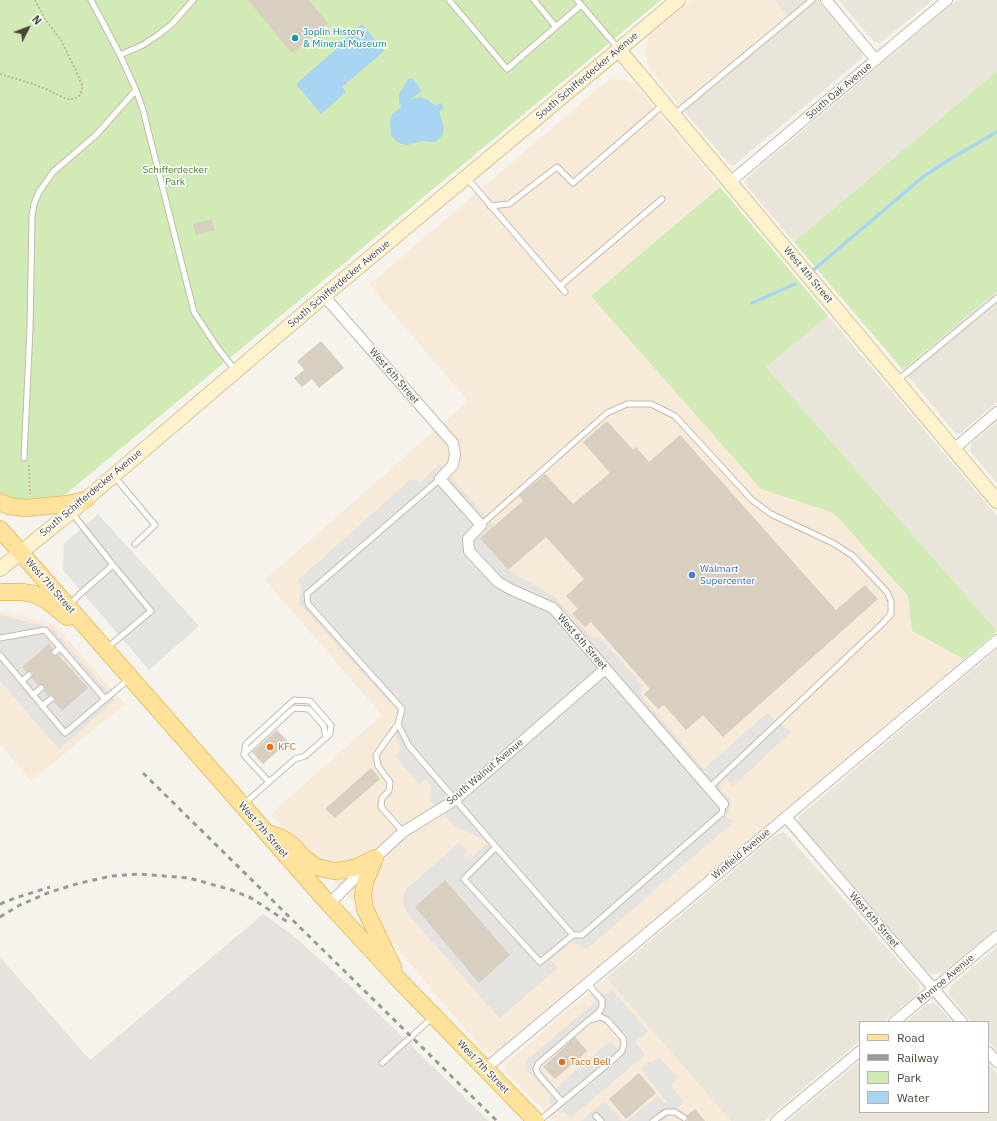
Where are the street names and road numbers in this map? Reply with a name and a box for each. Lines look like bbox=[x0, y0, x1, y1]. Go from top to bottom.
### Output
street label: South Schifferdecker Avenue bbox=[534, 30, 640, 122]
street label: South Oak Avenue bbox=[804, 60, 874, 122]
street label: South Schifferdecker Avenue bbox=[286, 238, 392, 330]
street label: West 4th Street bbox=[781, 244, 835, 306]
street label: West 6th Street bbox=[367, 346, 421, 406]
street label: South Schifferdecker Avenue bbox=[38, 447, 144, 539]
street label: West 7th Street bbox=[23, 556, 77, 616]
street label: West 6th Street bbox=[555, 612, 609, 672]
street label: South Walnut Avenue bbox=[444, 737, 526, 807]
street label: West 7th Street bbox=[236, 800, 290, 860]
street label: Winfield Avenue bbox=[709, 826, 773, 882]
street label: West 6th Street bbox=[847, 890, 901, 950]
street label: Monroe Avenue bbox=[915, 952, 977, 1006]
street label: West 7th Street bbox=[454, 1038, 512, 1096]

